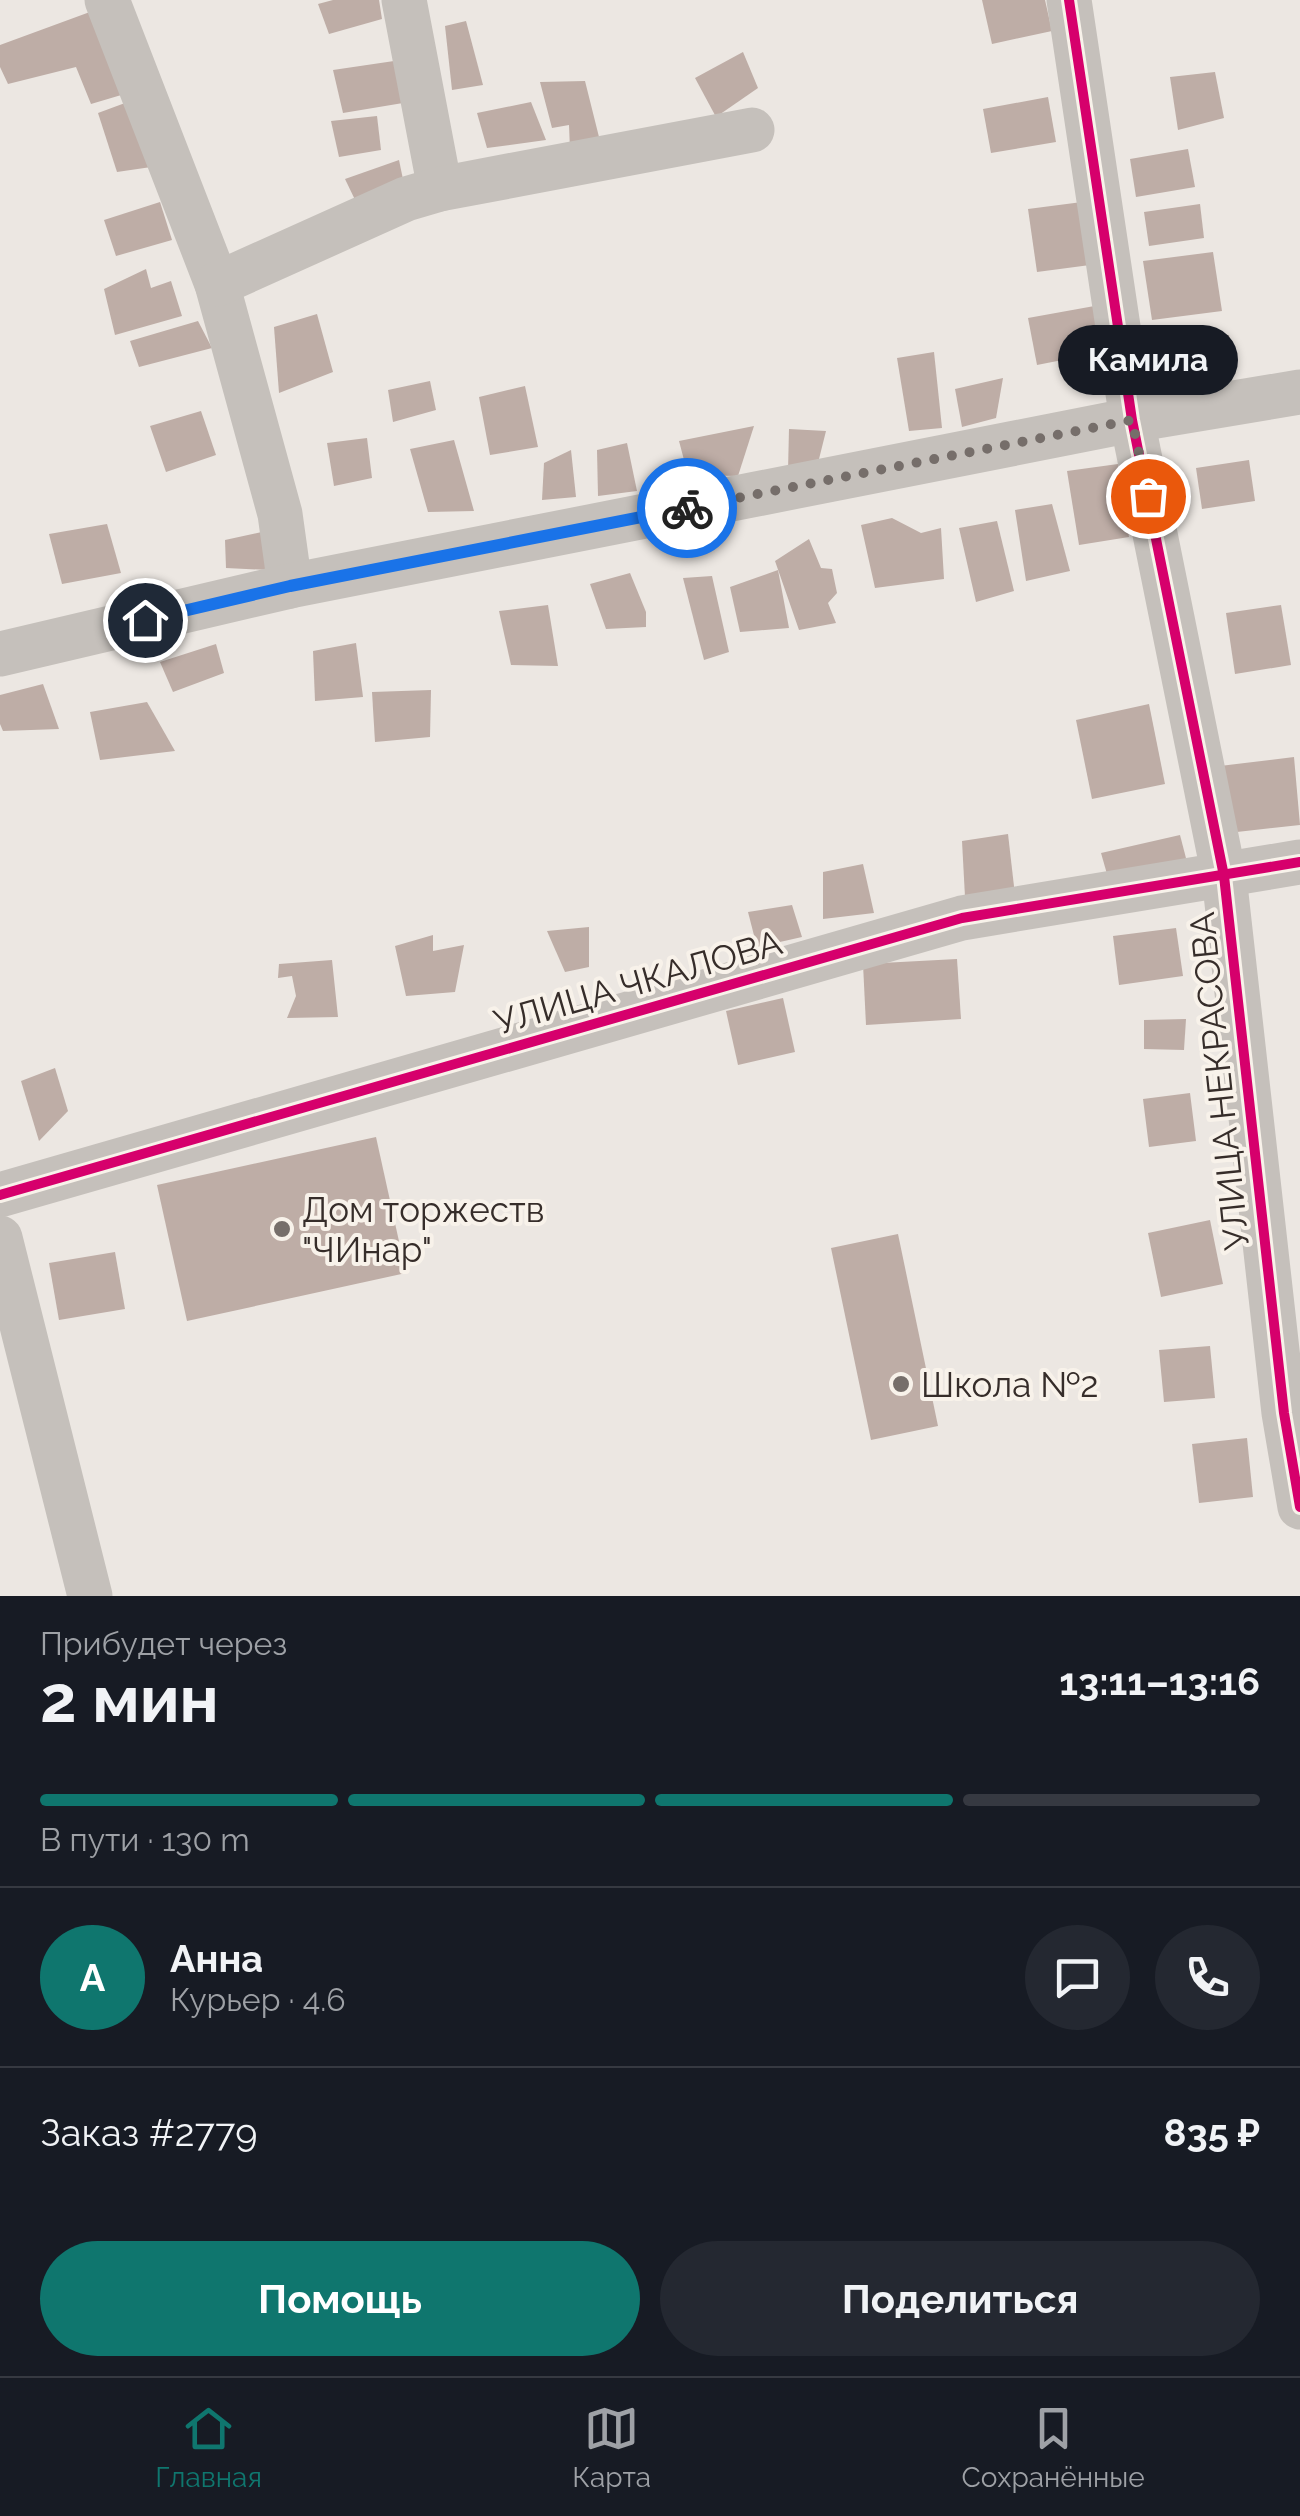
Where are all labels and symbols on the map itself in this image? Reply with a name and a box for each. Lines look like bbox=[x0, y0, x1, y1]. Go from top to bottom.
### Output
callout: Камила bbox=[1058, 326, 1238, 396]
pin bbox=[1106, 454, 1191, 539]
courier bbox=[637, 458, 737, 558]
pin bbox=[103, 578, 188, 663]
street label: УЛИЦА НЕКРАСОВА bbox=[1181, 910, 1257, 1252]
street label: УЛИЦА ЧКАЛОВА bbox=[489, 921, 787, 1043]
place label: Дом торжеств "ЧИнар" bbox=[302, 1189, 544, 1270]
marker: Дом торжеств "ЧИнар" bbox=[271, 1218, 293, 1240]
place label: Школа №2 bbox=[921, 1364, 1098, 1405]
marker: Школа №2 bbox=[890, 1373, 912, 1395]

